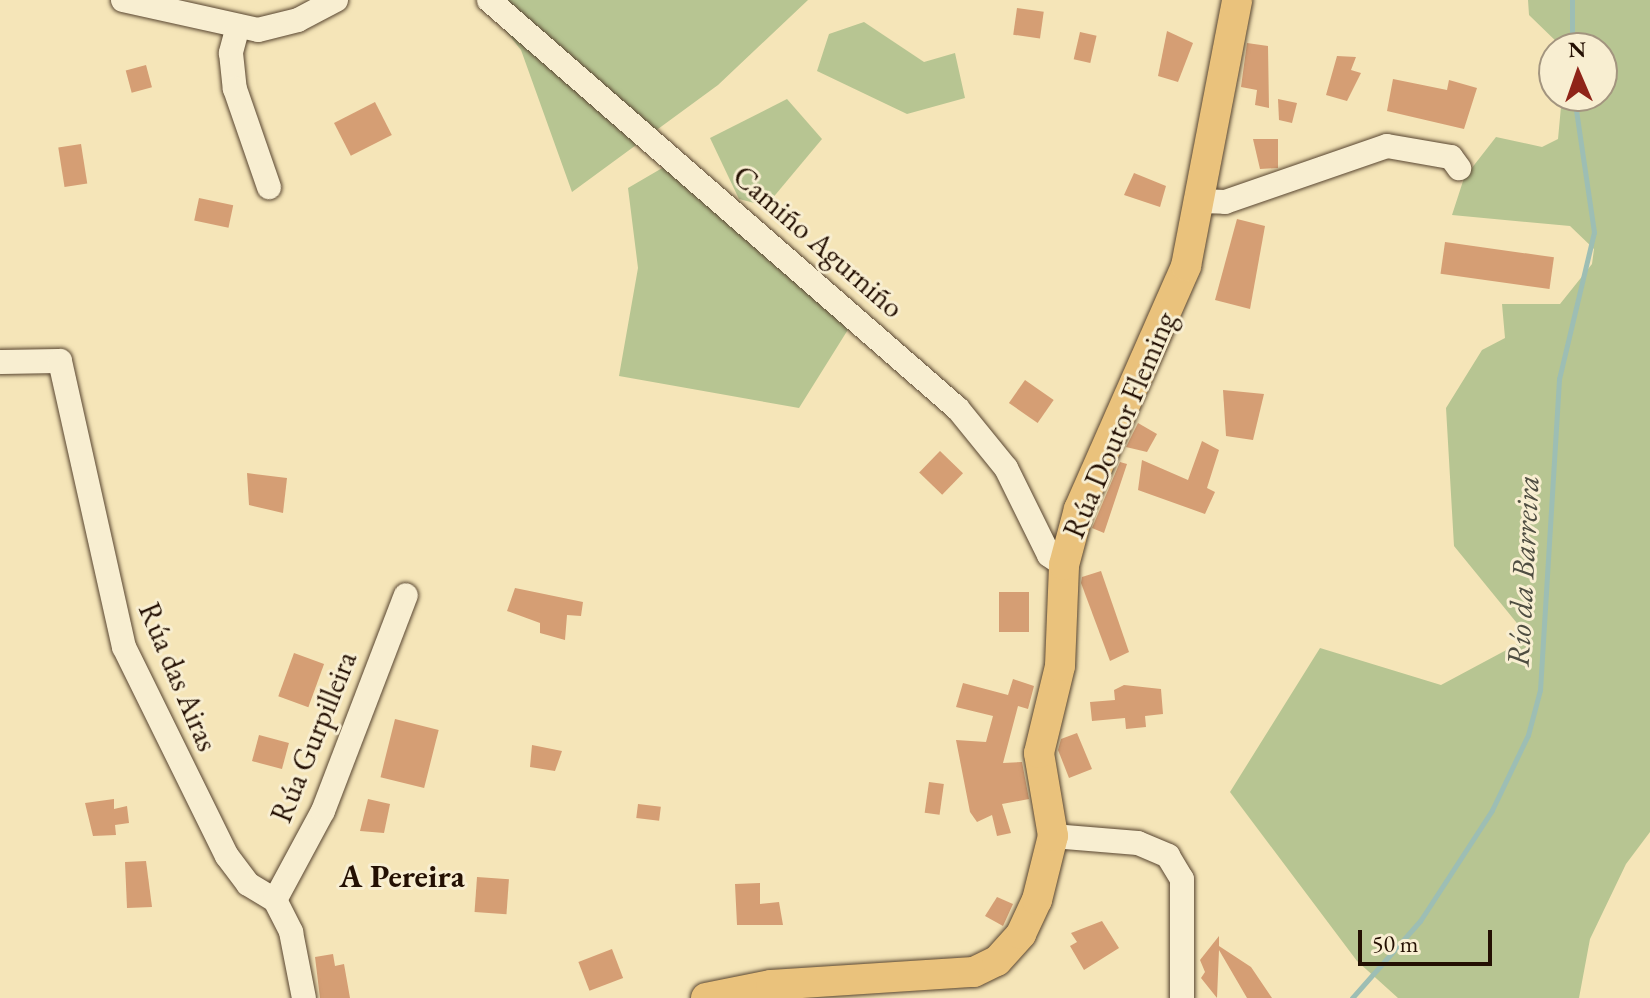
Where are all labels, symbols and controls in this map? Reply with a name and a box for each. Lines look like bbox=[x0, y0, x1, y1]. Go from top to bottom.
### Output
north arrow bbox=[1538, 32, 1618, 112]
text: N bbox=[1568, 35, 1587, 64]
street label: Camiño Agurniño bbox=[725, 158, 911, 326]
street label: Rúa Doutor Fleming bbox=[1056, 306, 1184, 544]
water label: Río da Barreira bbox=[1499, 474, 1547, 668]
street label: Rúa das Airas bbox=[131, 597, 225, 757]
street label: Rúa Gurpilleira bbox=[263, 646, 365, 828]
district label: A Pereira bbox=[339, 857, 465, 895]
scale bar bbox=[1362, 914, 1496, 964]
text: 50 m bbox=[1372, 928, 1419, 959]

